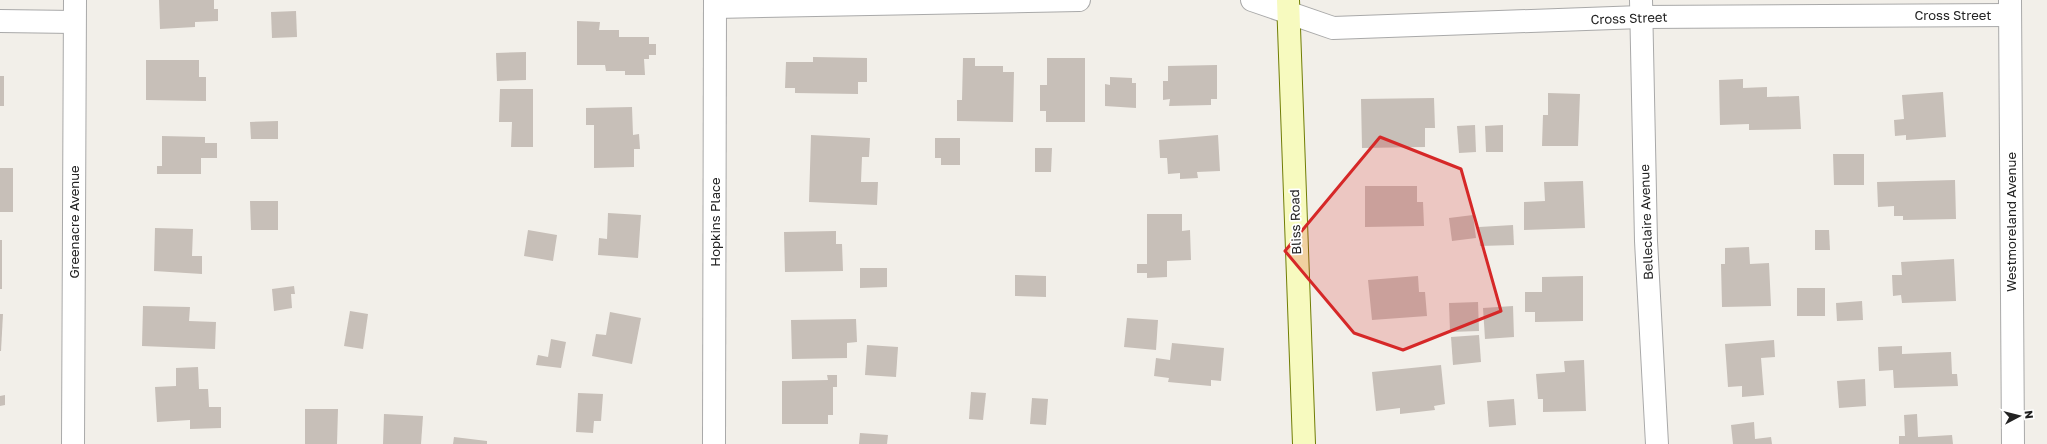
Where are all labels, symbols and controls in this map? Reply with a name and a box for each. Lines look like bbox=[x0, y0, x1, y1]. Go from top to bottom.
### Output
street label: Cross Street bbox=[1914, 7, 1992, 23]
street label: Cross Street bbox=[1590, 9, 1668, 27]
street label: Westmoreland Avenue bbox=[2003, 152, 2019, 292]
street label: Belleclaire Avenue bbox=[1636, 164, 1656, 280]
street label: Greenacre Avenue bbox=[66, 165, 82, 279]
street label: Hopkins Place bbox=[707, 177, 723, 267]
street label: Bliss Road bbox=[1286, 189, 1304, 255]
north arrow bbox=[1999, 396, 2039, 436]
text: N bbox=[2022, 410, 2036, 420]

